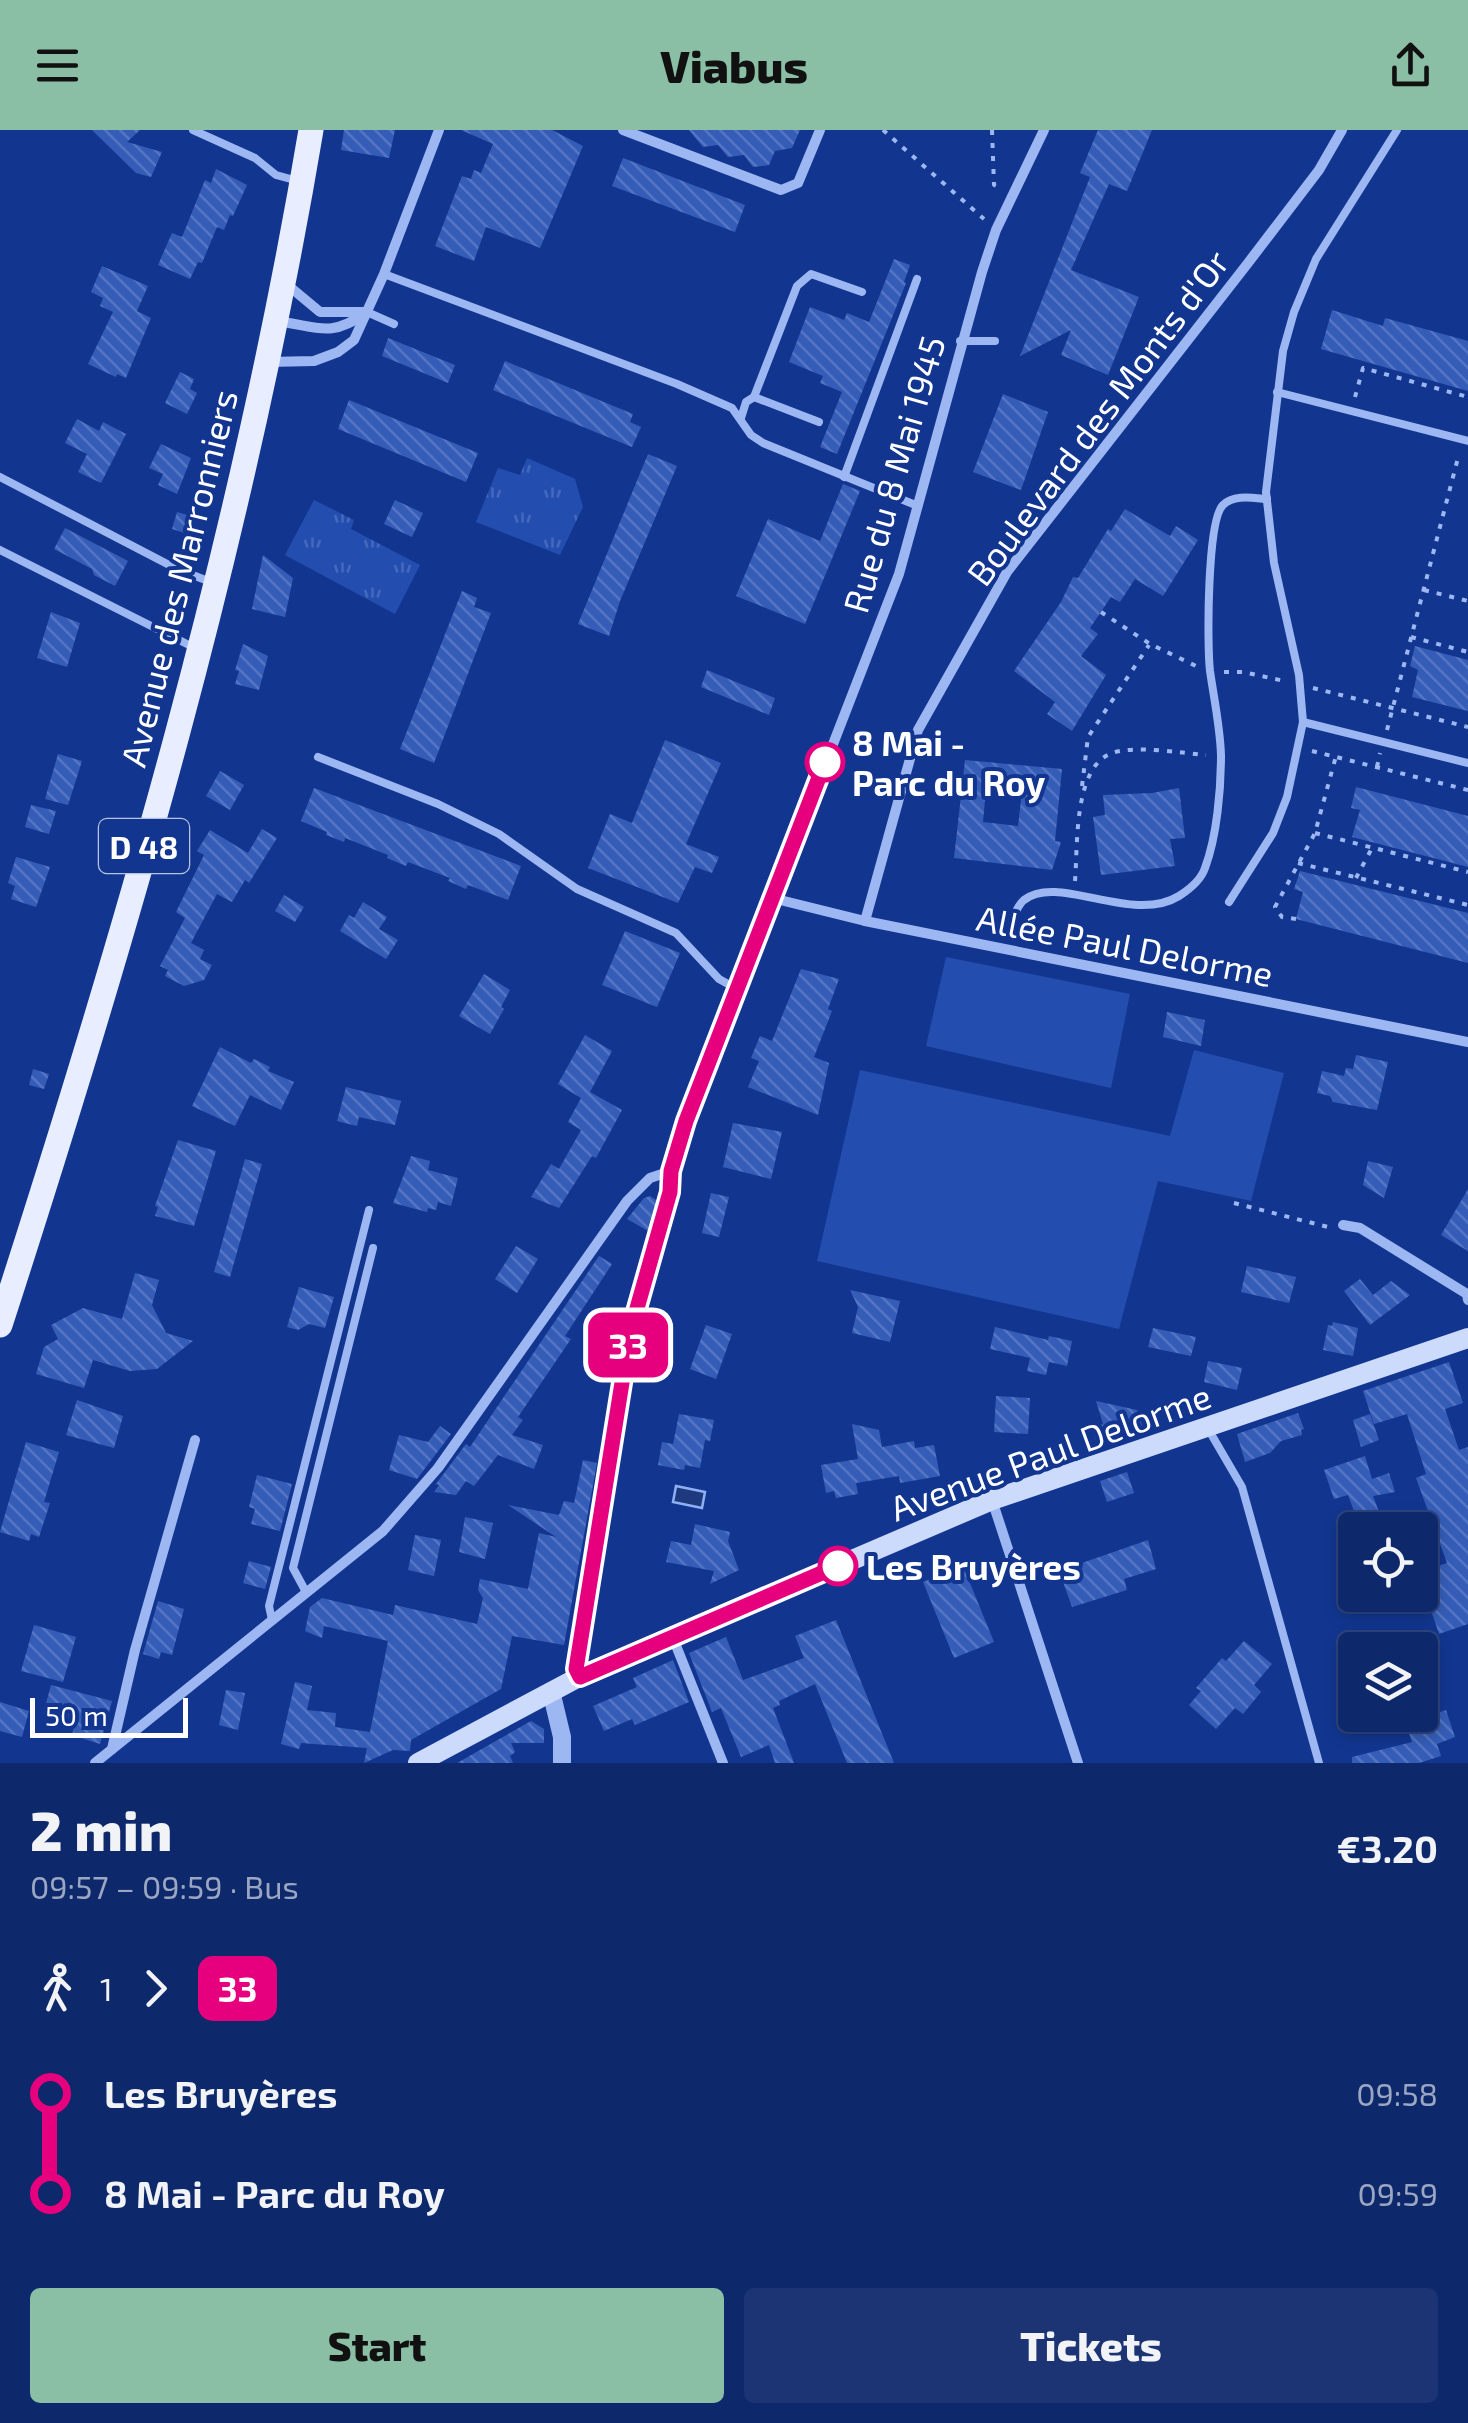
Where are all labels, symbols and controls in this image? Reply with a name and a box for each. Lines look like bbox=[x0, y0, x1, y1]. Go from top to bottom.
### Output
icon: menu bbox=[30, 38, 85, 93]
text: Viabus bbox=[660, 38, 808, 92]
icon: share bbox=[1383, 38, 1438, 93]
street label: Boulevard des Monts d'Or bbox=[957, 241, 1237, 593]
street label: Rue du 8 Mai 1945 bbox=[833, 331, 953, 617]
street label: Avenue des Marronniers bbox=[111, 385, 245, 771]
place label: 8 Mai - Parc du Roy bbox=[852, 721, 1045, 804]
marker: 8 Mai - Parc du Roy bbox=[806, 743, 844, 781]
road number: D 48 bbox=[99, 819, 189, 873]
street label: Allée Paul Delorme bbox=[973, 896, 1277, 994]
line badge: 33 bbox=[583, 1312, 673, 1378]
text: 33 bbox=[608, 1324, 648, 1366]
street label: Avenue Paul Delorme bbox=[884, 1373, 1216, 1529]
map controls bbox=[1338, 1512, 1438, 1732]
button: locate bbox=[1338, 1512, 1438, 1612]
place label: Les Bruyères bbox=[866, 1545, 1081, 1588]
marker: Les Bruyères bbox=[819, 1547, 857, 1585]
button: layers bbox=[1338, 1632, 1438, 1732]
scale bar bbox=[30, 1693, 188, 1738]
text: 50 m bbox=[45, 1698, 108, 1732]
text: 2 min bbox=[30, 1796, 172, 1862]
text: €3.20 bbox=[1337, 1825, 1438, 1871]
text: 09:57 – 09:59 · Bus bbox=[30, 1867, 299, 1905]
icon: walk bbox=[30, 1961, 85, 2016]
icon: forward bbox=[128, 1961, 183, 2016]
text: 33 bbox=[218, 1967, 257, 2009]
text: 1 bbox=[100, 1969, 113, 2007]
text: Les Bruyères bbox=[104, 2070, 337, 2116]
text: 09:58 bbox=[1356, 2074, 1438, 2112]
text: 8 Mai - Parc du Roy bbox=[104, 2170, 445, 2216]
text: 09:59 bbox=[1357, 2174, 1438, 2212]
button: Start bbox=[30, 2288, 724, 2403]
button: Tickets bbox=[744, 2288, 1438, 2403]

